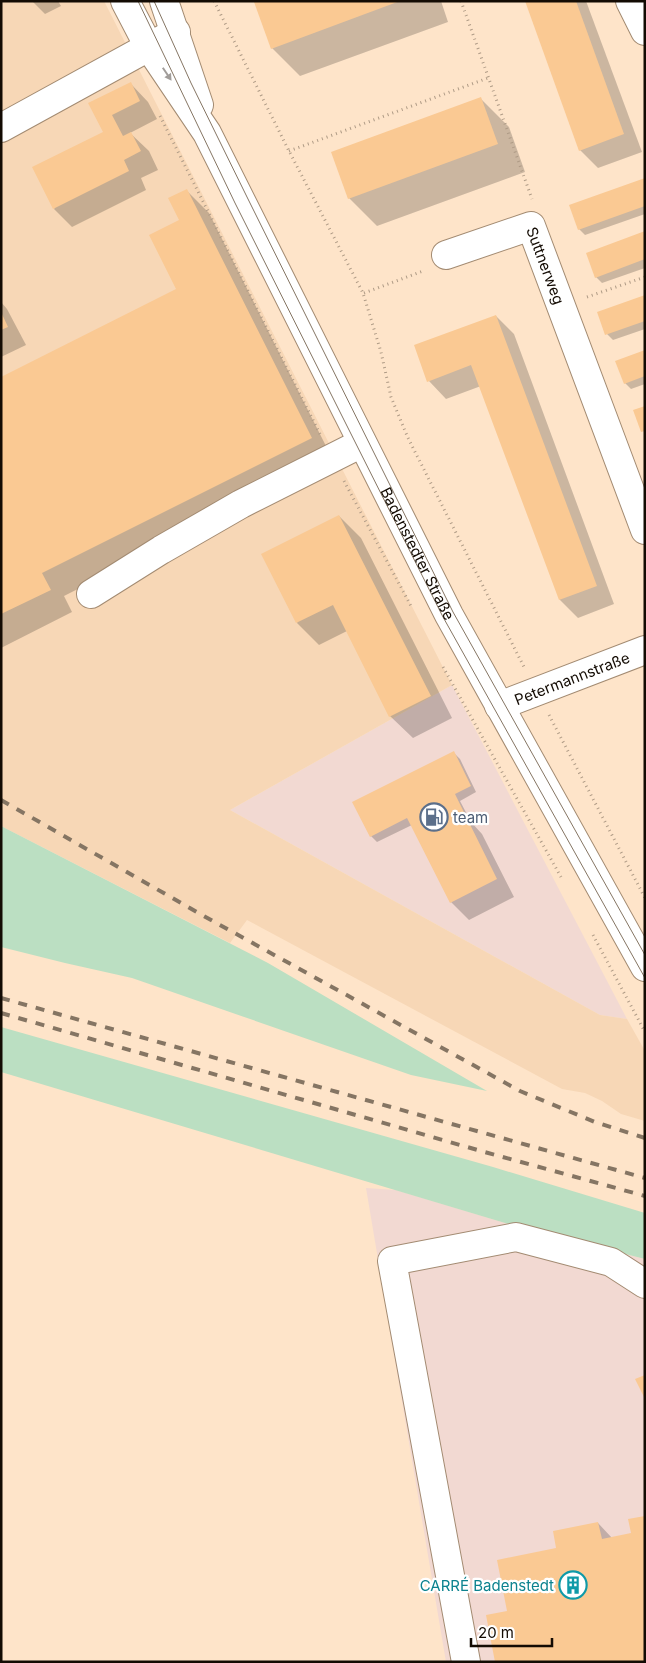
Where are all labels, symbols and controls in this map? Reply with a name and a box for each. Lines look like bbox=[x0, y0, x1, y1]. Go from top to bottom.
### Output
one-way arrow bbox=[162, 67, 172, 80]
street label: Suttnerweg bbox=[523, 224, 569, 307]
street label: Badenstedter Straße bbox=[377, 484, 459, 623]
street label: Petermannstraße bbox=[512, 647, 632, 709]
fuel station icon: team bbox=[419, 802, 449, 832]
place label: team bbox=[453, 808, 488, 827]
building icon: CARRÉ Badenstedt bbox=[558, 1570, 588, 1600]
place label: CARRÉ Badenstedt bbox=[420, 1576, 554, 1595]
scale bar bbox=[471, 1616, 552, 1648]
text: 20 m bbox=[478, 1623, 514, 1642]

